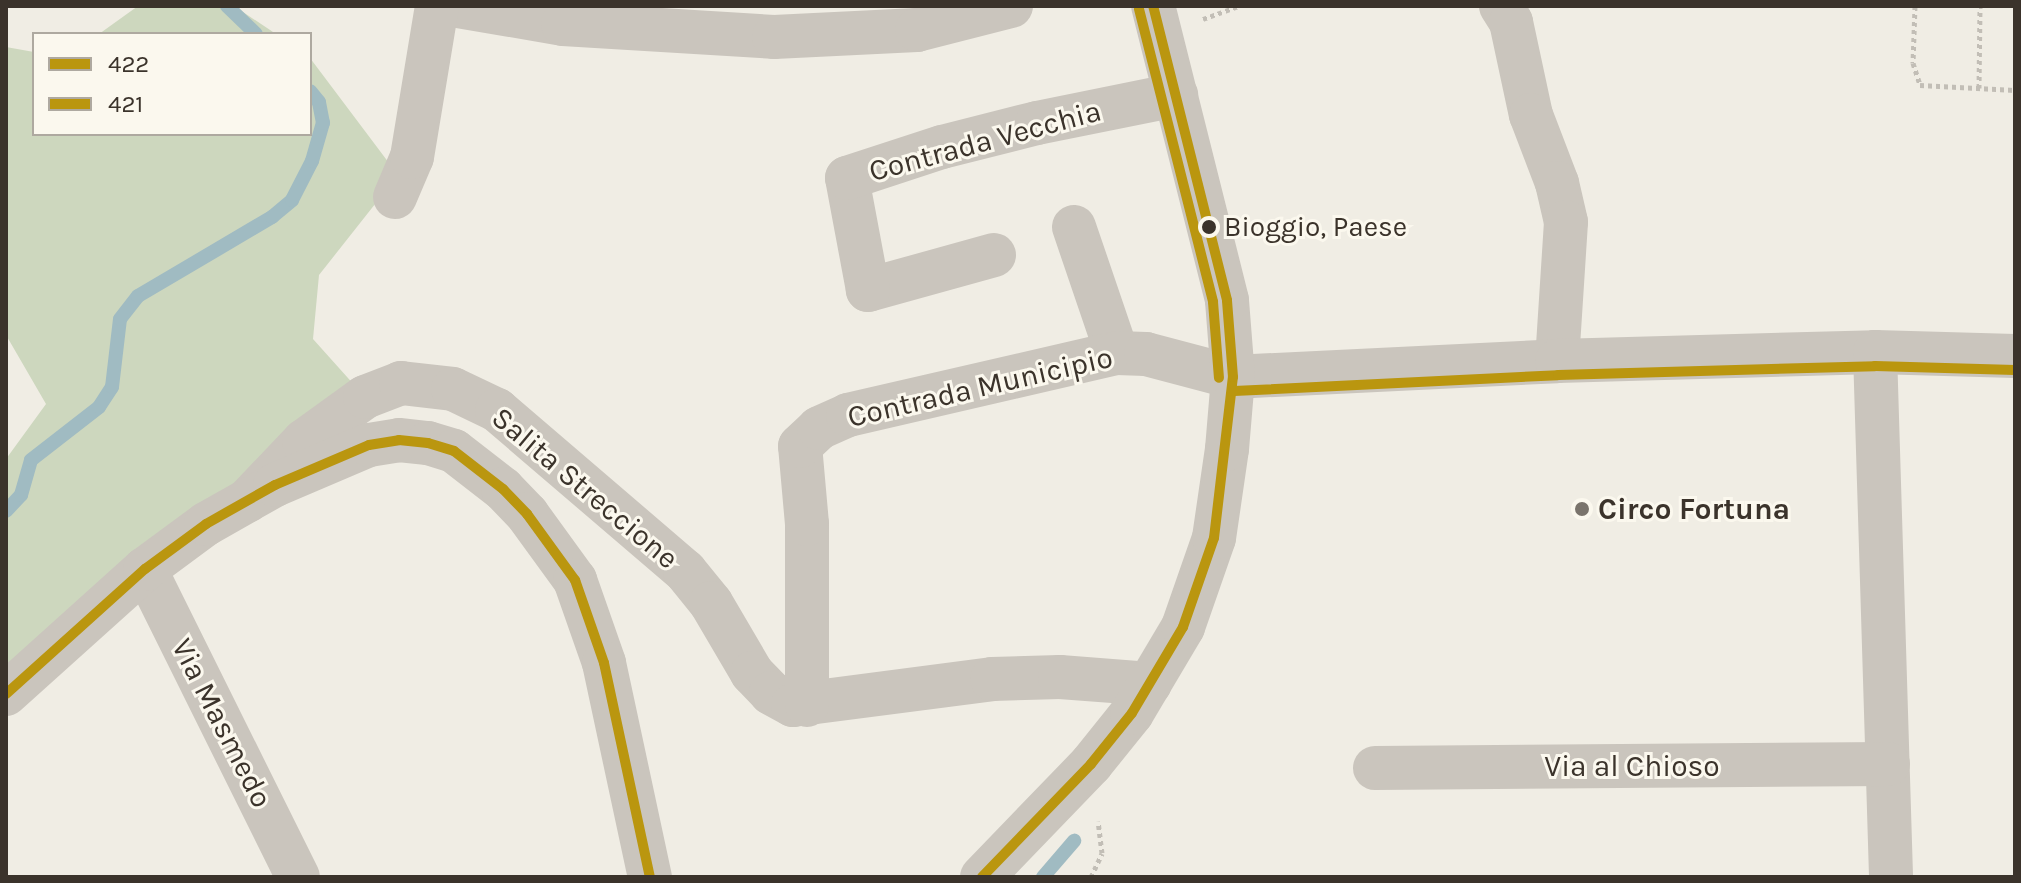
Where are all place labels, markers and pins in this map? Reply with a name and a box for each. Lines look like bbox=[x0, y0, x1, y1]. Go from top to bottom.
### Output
place label: Bioggio, Paese bbox=[1224, 210, 1407, 244]
marker: Bioggio, Paese bbox=[1201, 219, 1217, 235]
place label: Circo Fortuna bbox=[1598, 491, 1790, 527]
marker: Circo Fortuna bbox=[1573, 500, 1591, 518]

